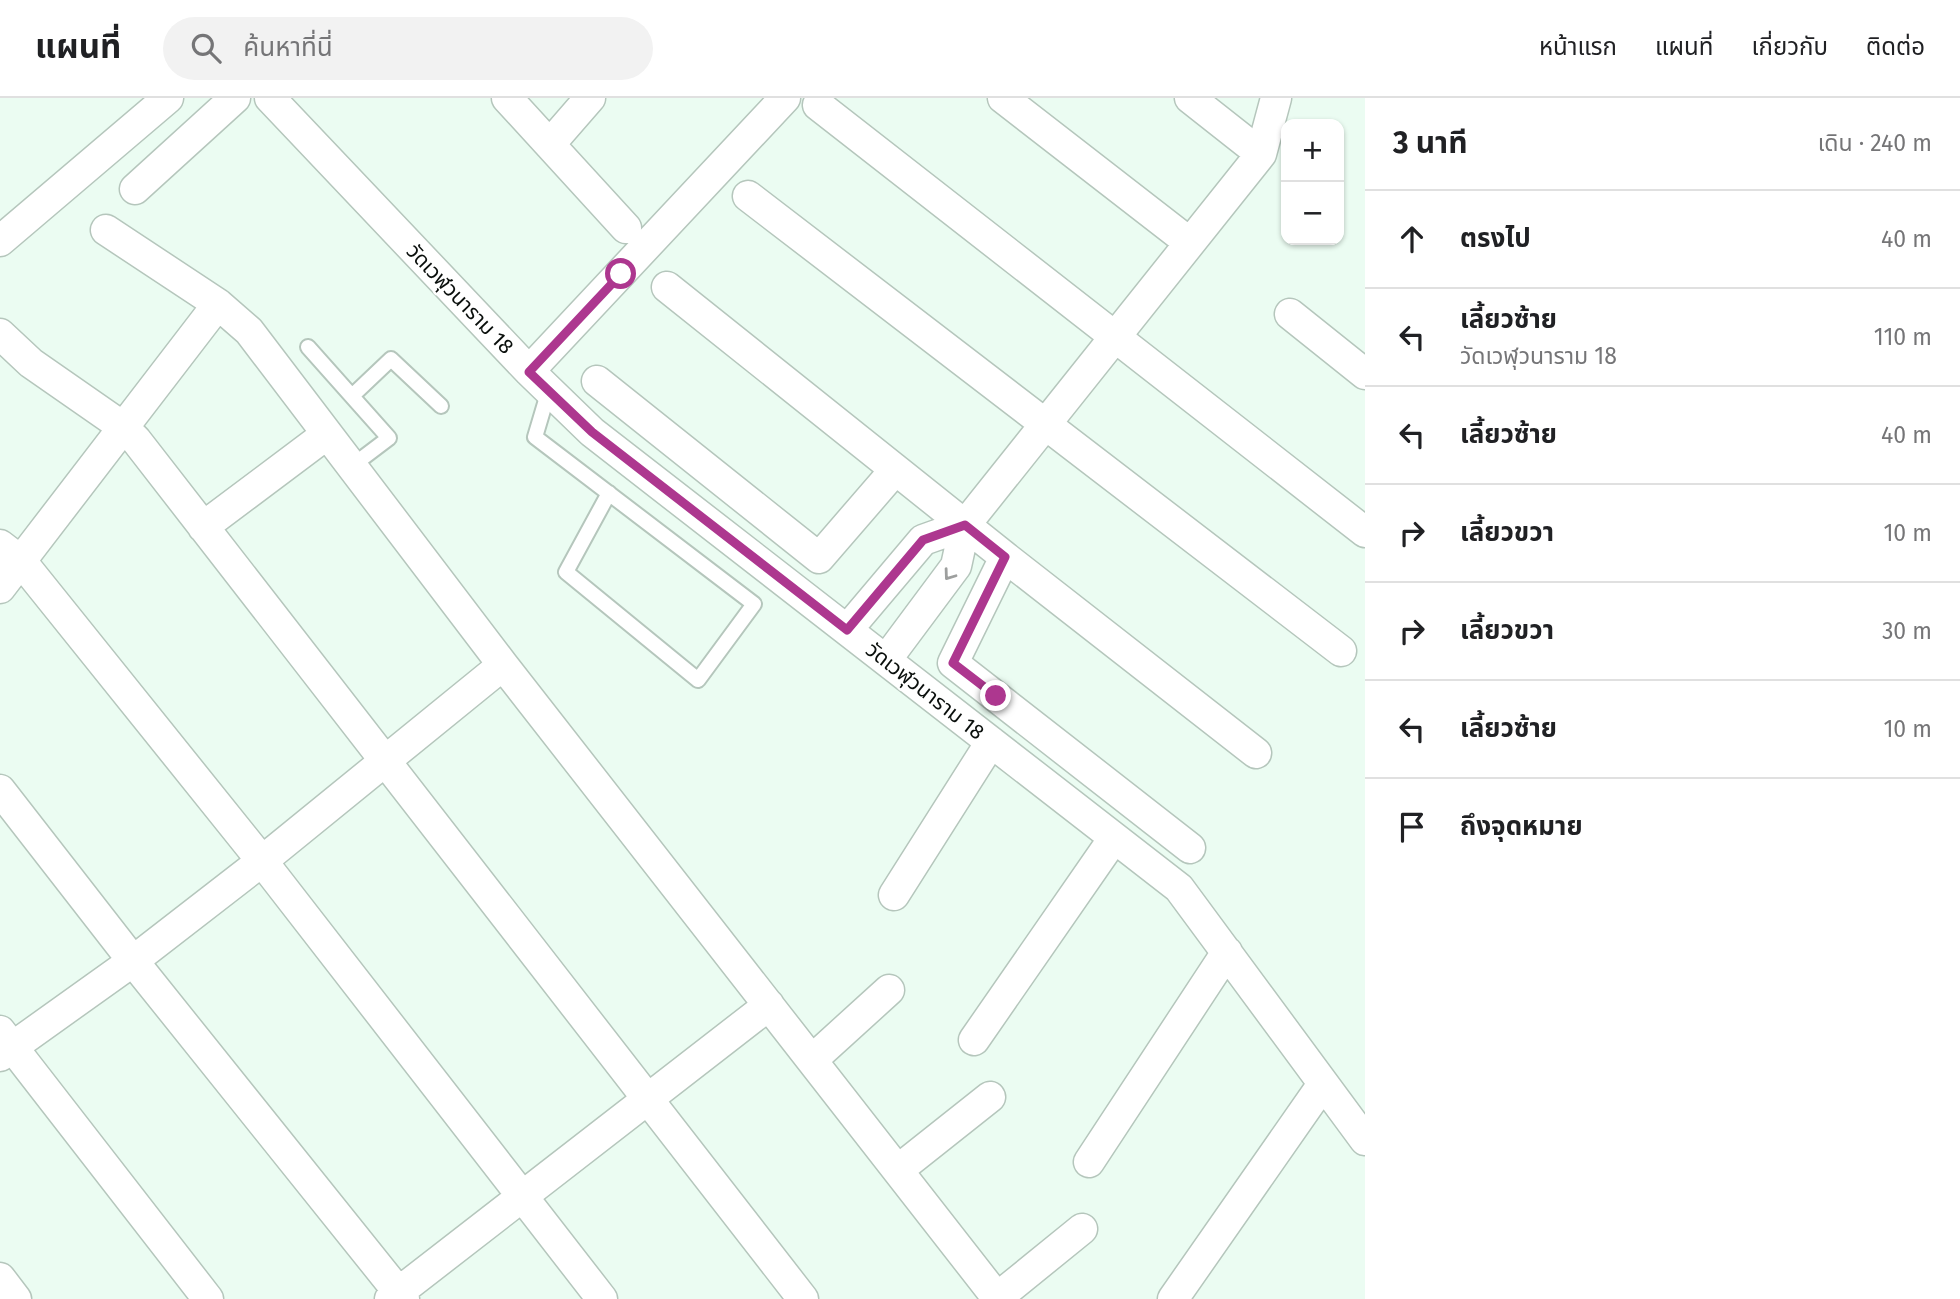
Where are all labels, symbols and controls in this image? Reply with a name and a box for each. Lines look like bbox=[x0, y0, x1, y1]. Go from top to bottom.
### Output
search box bbox=[163, 17, 653, 80]
text: แผนที่ bbox=[35, 27, 121, 67]
icon: search bbox=[187, 29, 225, 67]
text: ค้นหาที่นี่ bbox=[243, 32, 333, 63]
text: หน้าแรก bbox=[1539, 33, 1617, 61]
text: แผนที่ bbox=[1655, 33, 1713, 61]
text: เกี่ยวกับ bbox=[1751, 33, 1828, 61]
text: ติดต่อ bbox=[1866, 33, 1925, 61]
map controls bbox=[1281, 119, 1344, 245]
button: + bbox=[1281, 119, 1344, 182]
text: 3 นาที bbox=[1393, 125, 1467, 161]
text: เดิน · 240 m bbox=[1818, 129, 1932, 157]
button: − bbox=[1281, 182, 1344, 245]
icon: ahead bbox=[1393, 220, 1431, 258]
text: ตรงไป bbox=[1460, 223, 1531, 254]
text: 40 m bbox=[1881, 225, 1932, 253]
street label: วัดเวฬุวนาราม 18 bbox=[401, 238, 519, 360]
route start bbox=[605, 258, 636, 289]
text: เลี้ยวซ้าย bbox=[1460, 304, 1557, 335]
icon: left bbox=[1393, 318, 1431, 356]
text: 110 m bbox=[1874, 323, 1932, 351]
text: วัดเวฬุวนาราม 18 bbox=[1460, 342, 1617, 370]
icon: left bbox=[1393, 416, 1431, 454]
text: เลี้ยวซ้าย bbox=[1460, 419, 1557, 450]
text: 40 m bbox=[1881, 421, 1932, 449]
icon: right bbox=[1393, 514, 1431, 552]
text: เลี้ยวขวา bbox=[1460, 517, 1554, 548]
text: 10 m bbox=[1883, 519, 1932, 547]
one-way arrow bbox=[945, 567, 957, 580]
icon: right bbox=[1393, 612, 1431, 650]
text: เลี้ยวขวา bbox=[1460, 615, 1554, 646]
text: 30 m bbox=[1882, 617, 1932, 645]
street label: วัดเวฬุวนาราม 18 bbox=[861, 637, 989, 745]
route end bbox=[980, 680, 1011, 711]
icon: left bbox=[1393, 710, 1431, 748]
text: เลี้ยวซ้าย bbox=[1460, 713, 1557, 744]
text: 10 m bbox=[1883, 715, 1932, 743]
icon: arrive bbox=[1393, 808, 1431, 846]
text: ถึงจุดหมาย bbox=[1460, 811, 1583, 842]

